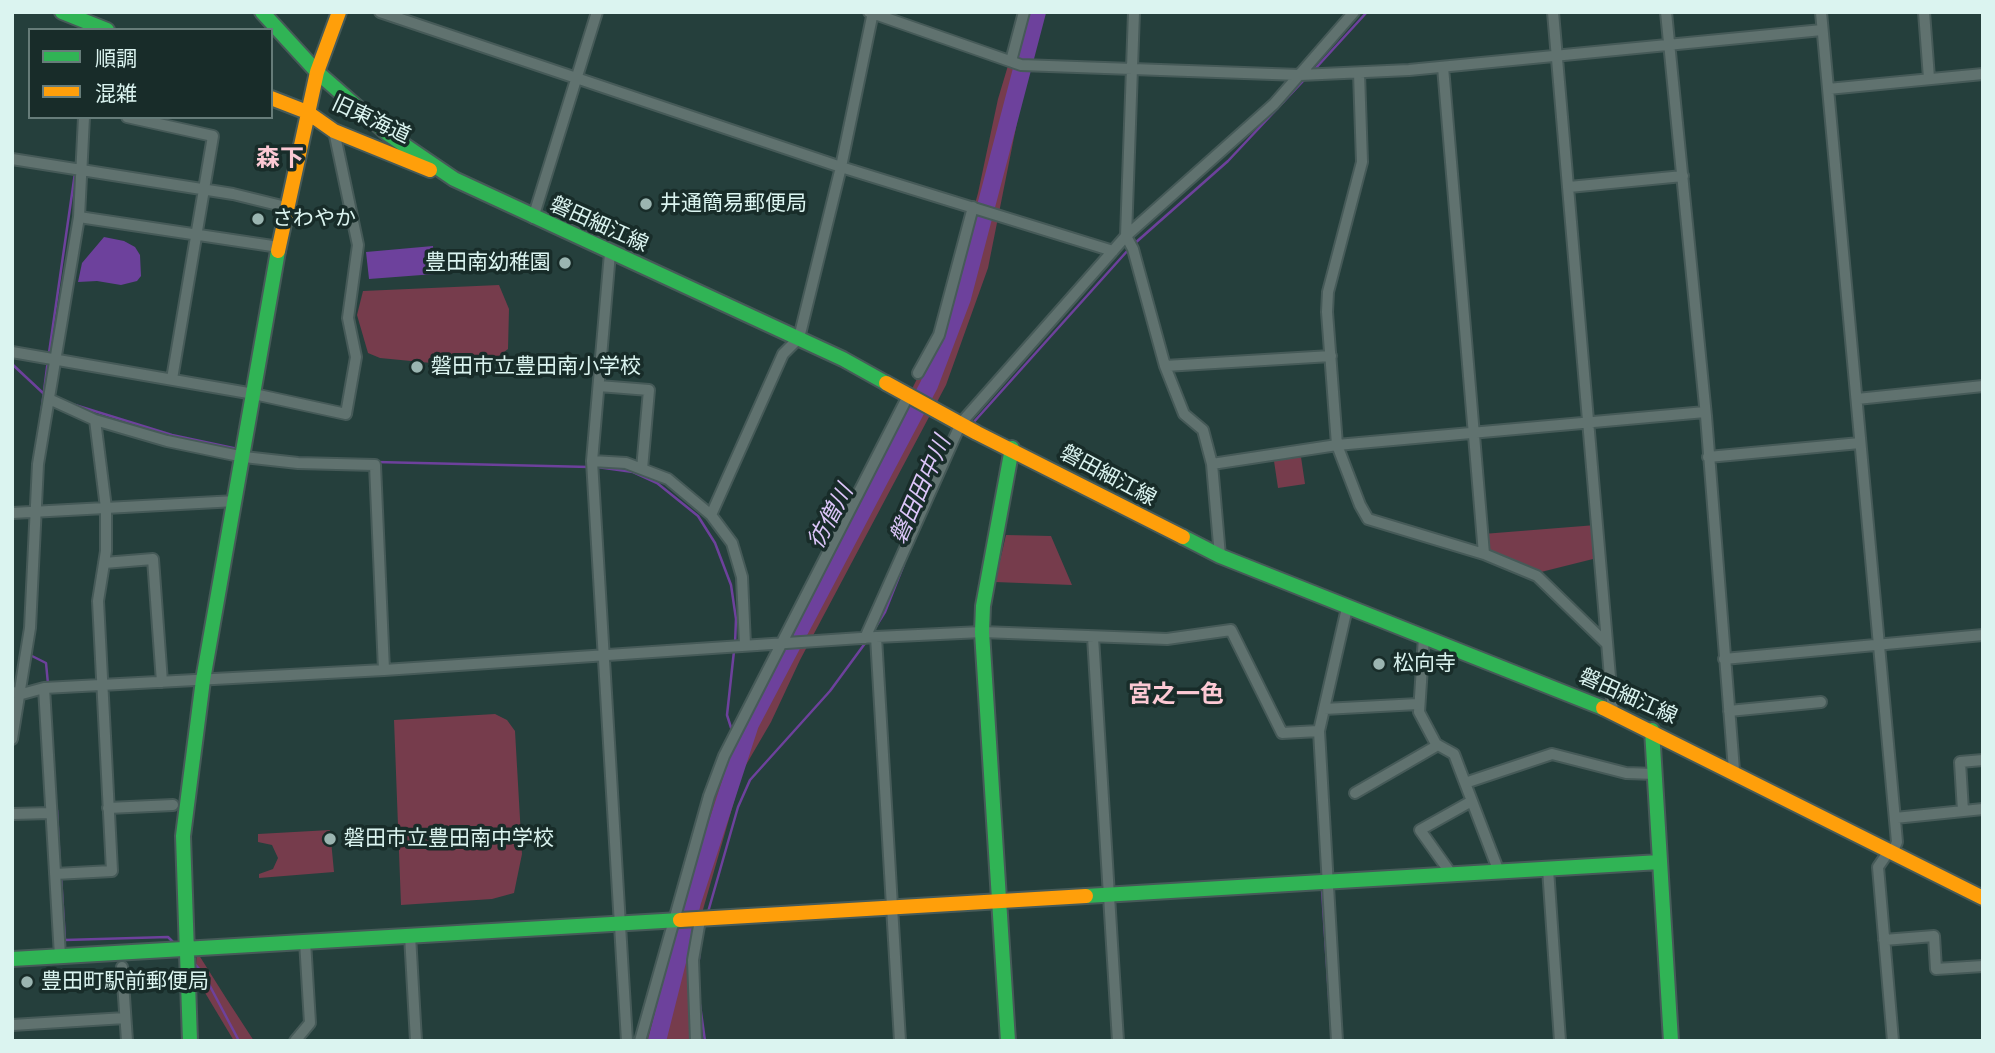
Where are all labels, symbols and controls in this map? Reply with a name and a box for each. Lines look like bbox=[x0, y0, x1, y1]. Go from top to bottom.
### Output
legend bbox=[28, 28, 273, 119]
text: 順調 bbox=[95, 44, 137, 72]
text: 混雑 bbox=[95, 79, 137, 107]
street label: 旧東海道 bbox=[328, 91, 414, 149]
district label: 森下 bbox=[256, 145, 304, 173]
place label: 井通簡易郵便局 bbox=[660, 191, 807, 217]
street label: 磐田細江線 bbox=[546, 192, 652, 258]
marker: 井通簡易郵便局 bbox=[638, 196, 654, 212]
place label: さわやか bbox=[272, 206, 356, 232]
marker: さわやか bbox=[250, 211, 266, 227]
place label: 豊田南幼稚園 bbox=[425, 250, 551, 276]
marker: 豊田南幼稚園 bbox=[557, 255, 573, 271]
place label: 磐田市立豊田南小学校 bbox=[431, 354, 641, 380]
marker: 磐田市立豊田南小学校 bbox=[409, 359, 425, 375]
water label: 磐田田中川 bbox=[885, 432, 957, 548]
street label: 磐田細江線 bbox=[1056, 440, 1160, 512]
water label: 彷僧川 bbox=[803, 480, 859, 554]
place label: 松向寺 bbox=[1393, 651, 1456, 677]
marker: 松向寺 bbox=[1371, 656, 1387, 672]
street label: 磐田細江線 bbox=[1575, 664, 1681, 730]
district label: 宮之一色 bbox=[1128, 681, 1224, 709]
place label: 磐田市立豊田南中学校 bbox=[344, 826, 554, 852]
marker: 磐田市立豊田南中学校 bbox=[322, 831, 338, 847]
place label: 豊田町駅前郵便局 bbox=[41, 969, 209, 995]
marker: 豊田町駅前郵便局 bbox=[19, 974, 35, 990]

